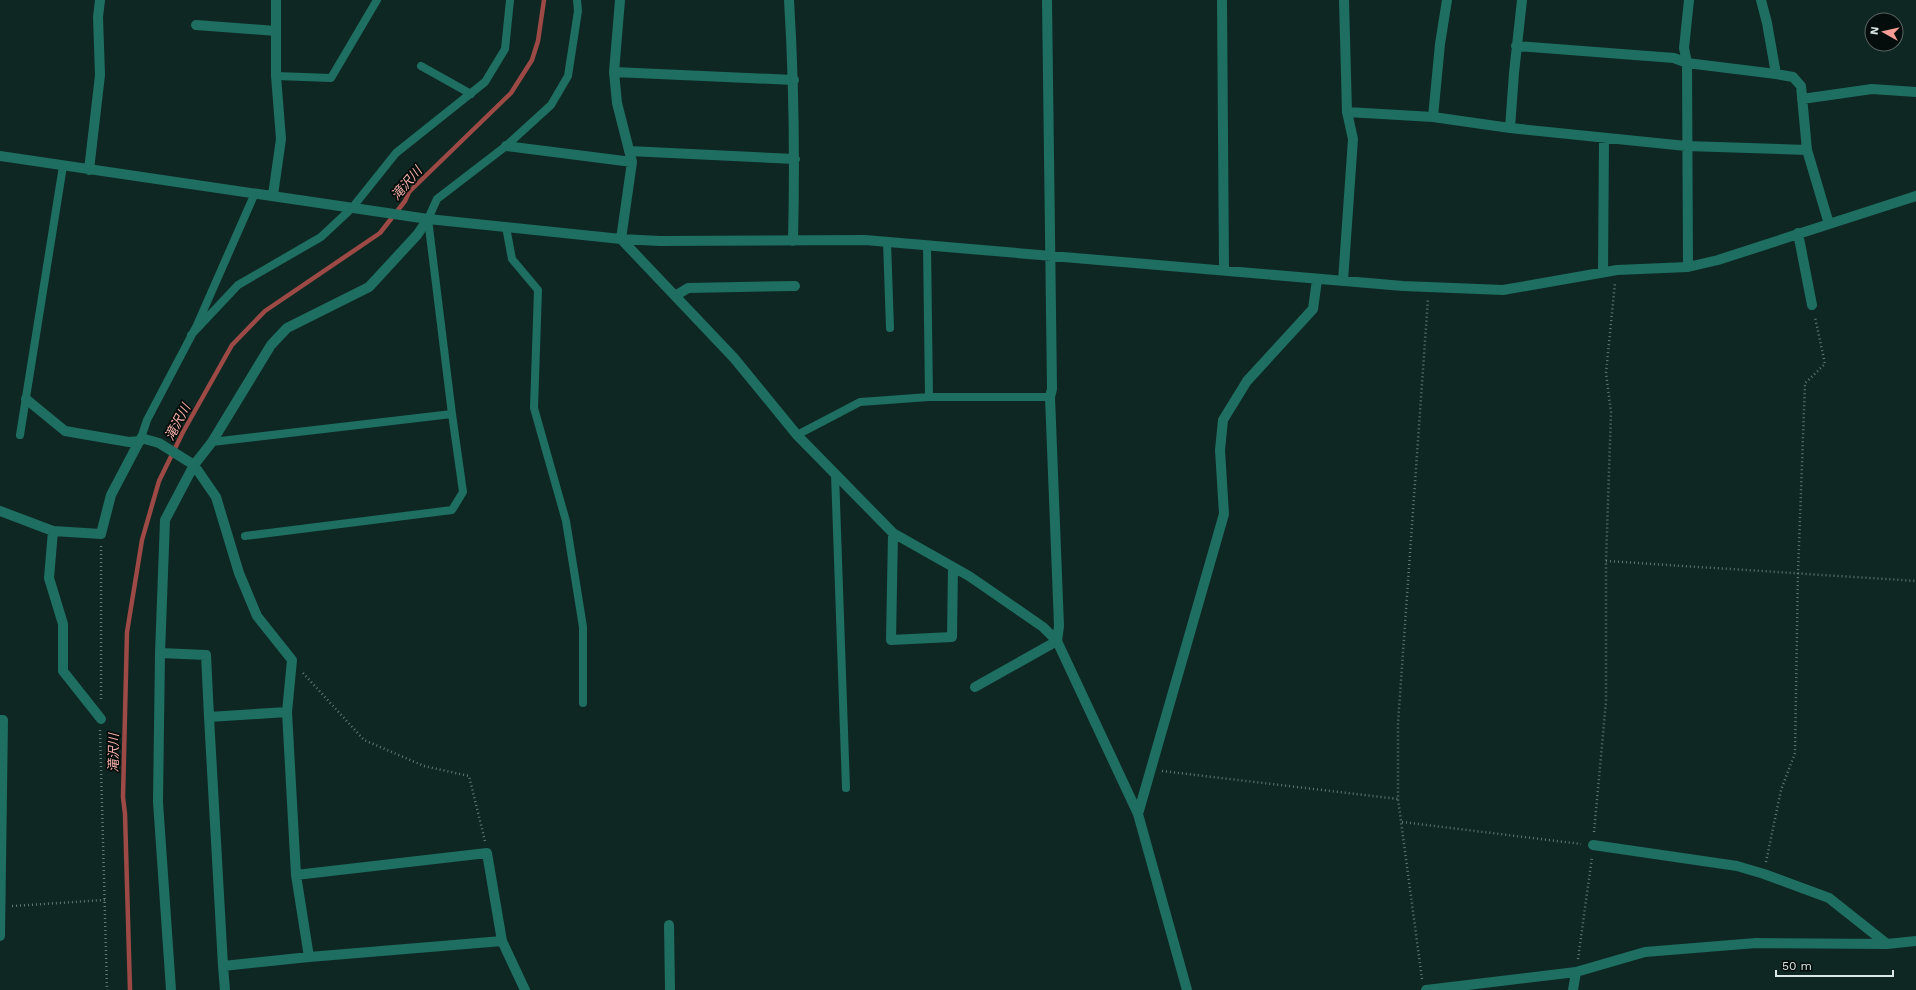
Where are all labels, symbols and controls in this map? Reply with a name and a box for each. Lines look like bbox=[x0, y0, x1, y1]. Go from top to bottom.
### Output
north arrow bbox=[1864, 12, 1904, 52]
text: N bbox=[1868, 26, 1882, 36]
water label: 滝沢川 bbox=[388, 162, 426, 203]
water label: 滝沢川 bbox=[162, 400, 194, 443]
water label: 滝沢川 bbox=[106, 731, 121, 773]
scale bar bbox=[1776, 952, 1893, 978]
text: 50 m bbox=[1782, 959, 1812, 973]

